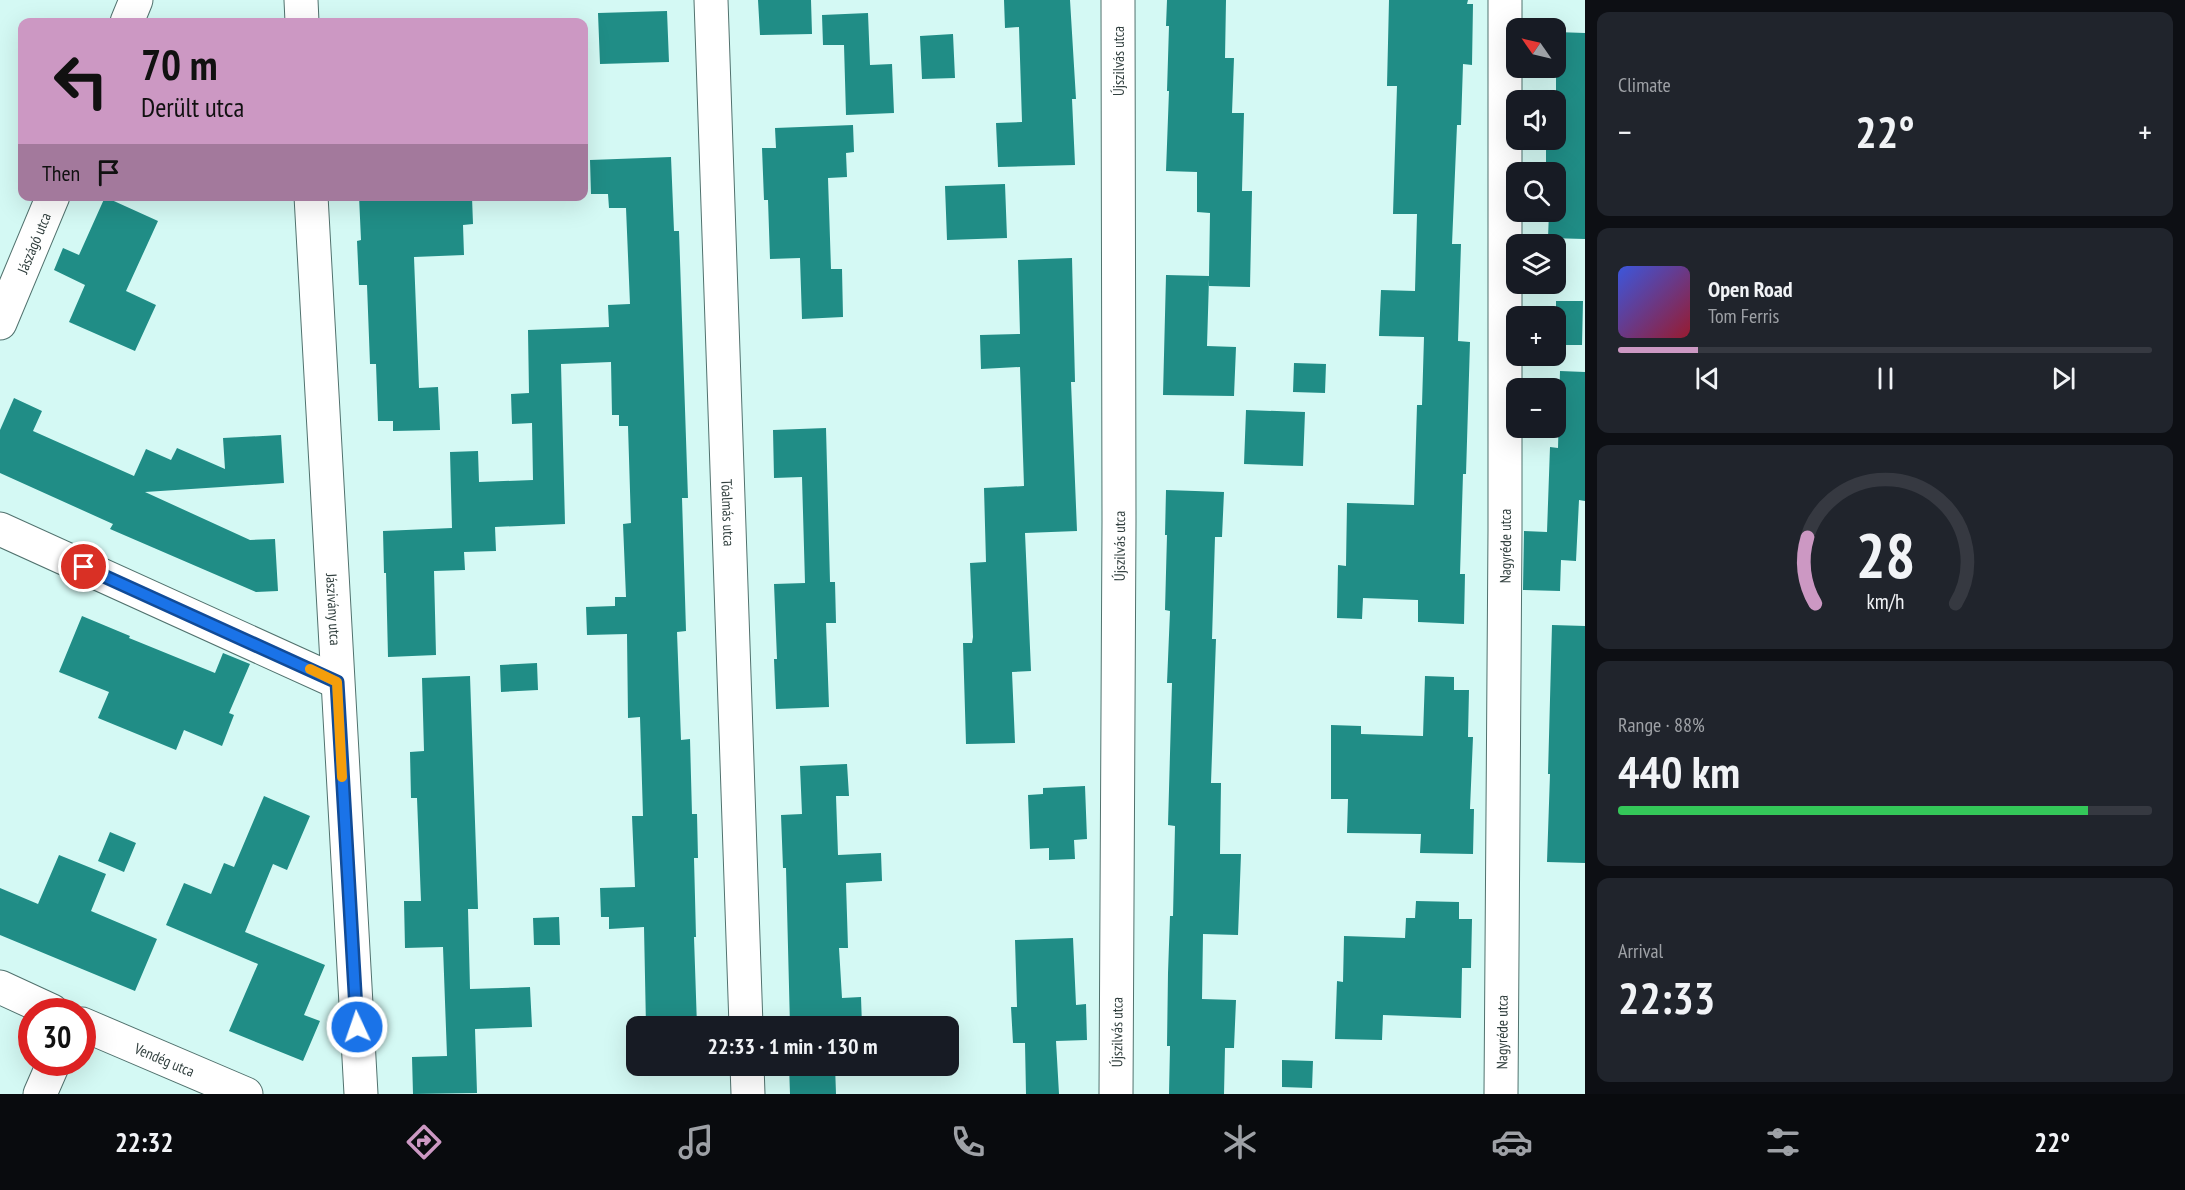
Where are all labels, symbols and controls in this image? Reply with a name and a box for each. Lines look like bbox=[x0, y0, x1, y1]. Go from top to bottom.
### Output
north arrow bbox=[1506, 18, 1566, 78]
map controls bbox=[1506, 18, 1566, 438]
street label: Újszilvás utca bbox=[1109, 26, 1128, 96]
text: 70 m bbox=[141, 37, 218, 92]
icon: left bbox=[42, 42, 120, 120]
text: Climate bbox=[1618, 72, 1671, 98]
text: Derült utca bbox=[141, 90, 244, 124]
button: sound bbox=[1506, 90, 1566, 150]
text: 22° bbox=[1855, 102, 1915, 160]
text: − bbox=[1618, 110, 1632, 153]
text: + bbox=[2138, 110, 2152, 153]
icon: arrive bbox=[92, 156, 125, 189]
text: Then bbox=[42, 159, 80, 187]
button: search bbox=[1506, 162, 1566, 222]
street label: Jászágó utca bbox=[12, 209, 55, 277]
button: layers bbox=[1506, 234, 1566, 294]
text: Open Road bbox=[1708, 275, 1793, 303]
text: Tom Ferris bbox=[1708, 303, 1779, 329]
button: + bbox=[1506, 306, 1566, 366]
icon: previous bbox=[1691, 362, 1724, 395]
icon: pause bbox=[1869, 362, 1902, 395]
icon: next bbox=[2047, 362, 2080, 395]
button: − bbox=[1506, 378, 1566, 438]
street label: Tóalmás utca bbox=[718, 479, 739, 547]
street label: Nagyréde utca bbox=[1495, 509, 1515, 583]
street label: Újszilvás utca bbox=[1109, 511, 1129, 581]
text: 28 bbox=[1855, 514, 1915, 595]
pin bbox=[58, 541, 109, 592]
icon: arrive bbox=[67, 550, 100, 583]
street label: Jászivány utca bbox=[322, 572, 346, 646]
text: km/h bbox=[1866, 587, 1904, 615]
text: Range · 88% bbox=[1618, 712, 1705, 738]
text: 440 km bbox=[1618, 742, 1740, 800]
text: Arrival bbox=[1618, 938, 1663, 964]
text: 22:33 bbox=[1618, 968, 1715, 1026]
position arrow bbox=[325, 995, 389, 1059]
street label: Nagyréde utca bbox=[1492, 995, 1511, 1069]
street label: Újszilvás utca bbox=[1107, 997, 1126, 1067]
speed limit sign: 30 bbox=[18, 998, 96, 1076]
text: 22:33 · 1 min · 130 m bbox=[707, 1032, 878, 1060]
street label: Vendég utca bbox=[131, 1038, 198, 1080]
icon: directions bbox=[403, 1121, 445, 1163]
icon: music bbox=[675, 1121, 717, 1163]
icon: phone bbox=[947, 1121, 989, 1163]
icon: climate bbox=[1219, 1121, 1261, 1163]
icon: car bbox=[1491, 1121, 1533, 1163]
icon: filters bbox=[1762, 1121, 1804, 1163]
text: 22:32 bbox=[115, 1125, 173, 1159]
text: 22° bbox=[2034, 1125, 2070, 1159]

